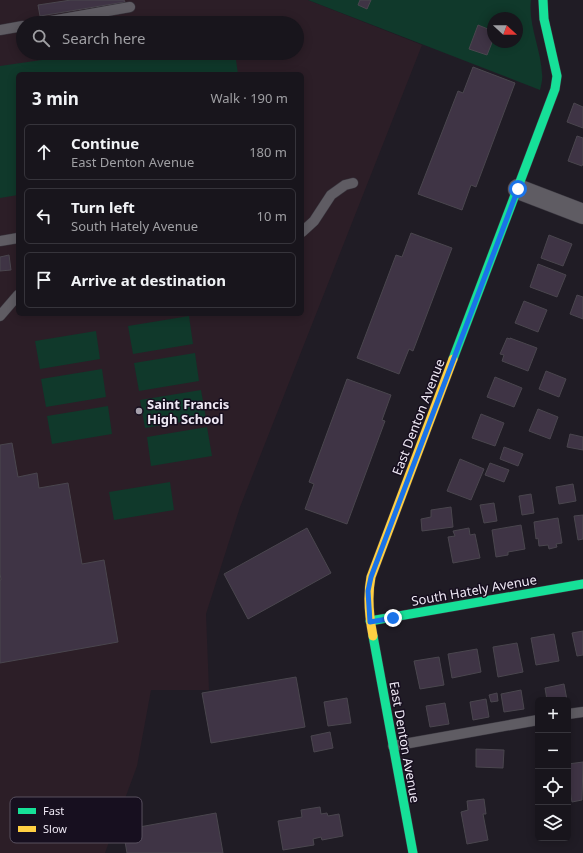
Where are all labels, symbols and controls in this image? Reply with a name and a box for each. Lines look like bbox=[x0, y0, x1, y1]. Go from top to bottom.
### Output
north arrow bbox=[487, 12, 523, 48]
search box bbox=[16, 16, 304, 60]
icon: search bbox=[30, 27, 52, 49]
text: Search here bbox=[62, 28, 145, 48]
text: 3 min bbox=[32, 87, 79, 110]
text: Walk · 190 m bbox=[210, 89, 288, 107]
text: Continue bbox=[71, 133, 139, 153]
icon: ahead bbox=[33, 141, 55, 163]
text: 180 m bbox=[249, 143, 287, 161]
text: East Denton Avenue bbox=[71, 153, 194, 171]
route start bbox=[509, 180, 527, 198]
text: Turn left bbox=[71, 197, 135, 217]
icon: left bbox=[33, 205, 55, 227]
text: 10 m bbox=[257, 207, 287, 225]
text: South Hately Avenue bbox=[71, 217, 198, 235]
icon: arrive bbox=[33, 269, 55, 291]
text: Arrive at destination bbox=[71, 270, 226, 290]
street label: East Denton Avenue bbox=[388, 356, 448, 478]
place label: Saint Francis High School bbox=[147, 395, 229, 428]
marker: Saint Francis High School bbox=[134, 406, 144, 416]
street label: South Hately Avenue bbox=[410, 570, 538, 610]
route end bbox=[384, 609, 402, 627]
street label: East Denton Avenue bbox=[385, 680, 425, 804]
map controls bbox=[535, 697, 571, 841]
button: + bbox=[535, 697, 571, 733]
button: − bbox=[535, 733, 571, 769]
button: locate bbox=[535, 769, 571, 805]
legend bbox=[10, 797, 142, 843]
text: Fast bbox=[43, 803, 64, 818]
button: layers bbox=[535, 805, 571, 841]
text: Slow bbox=[43, 821, 67, 836]

